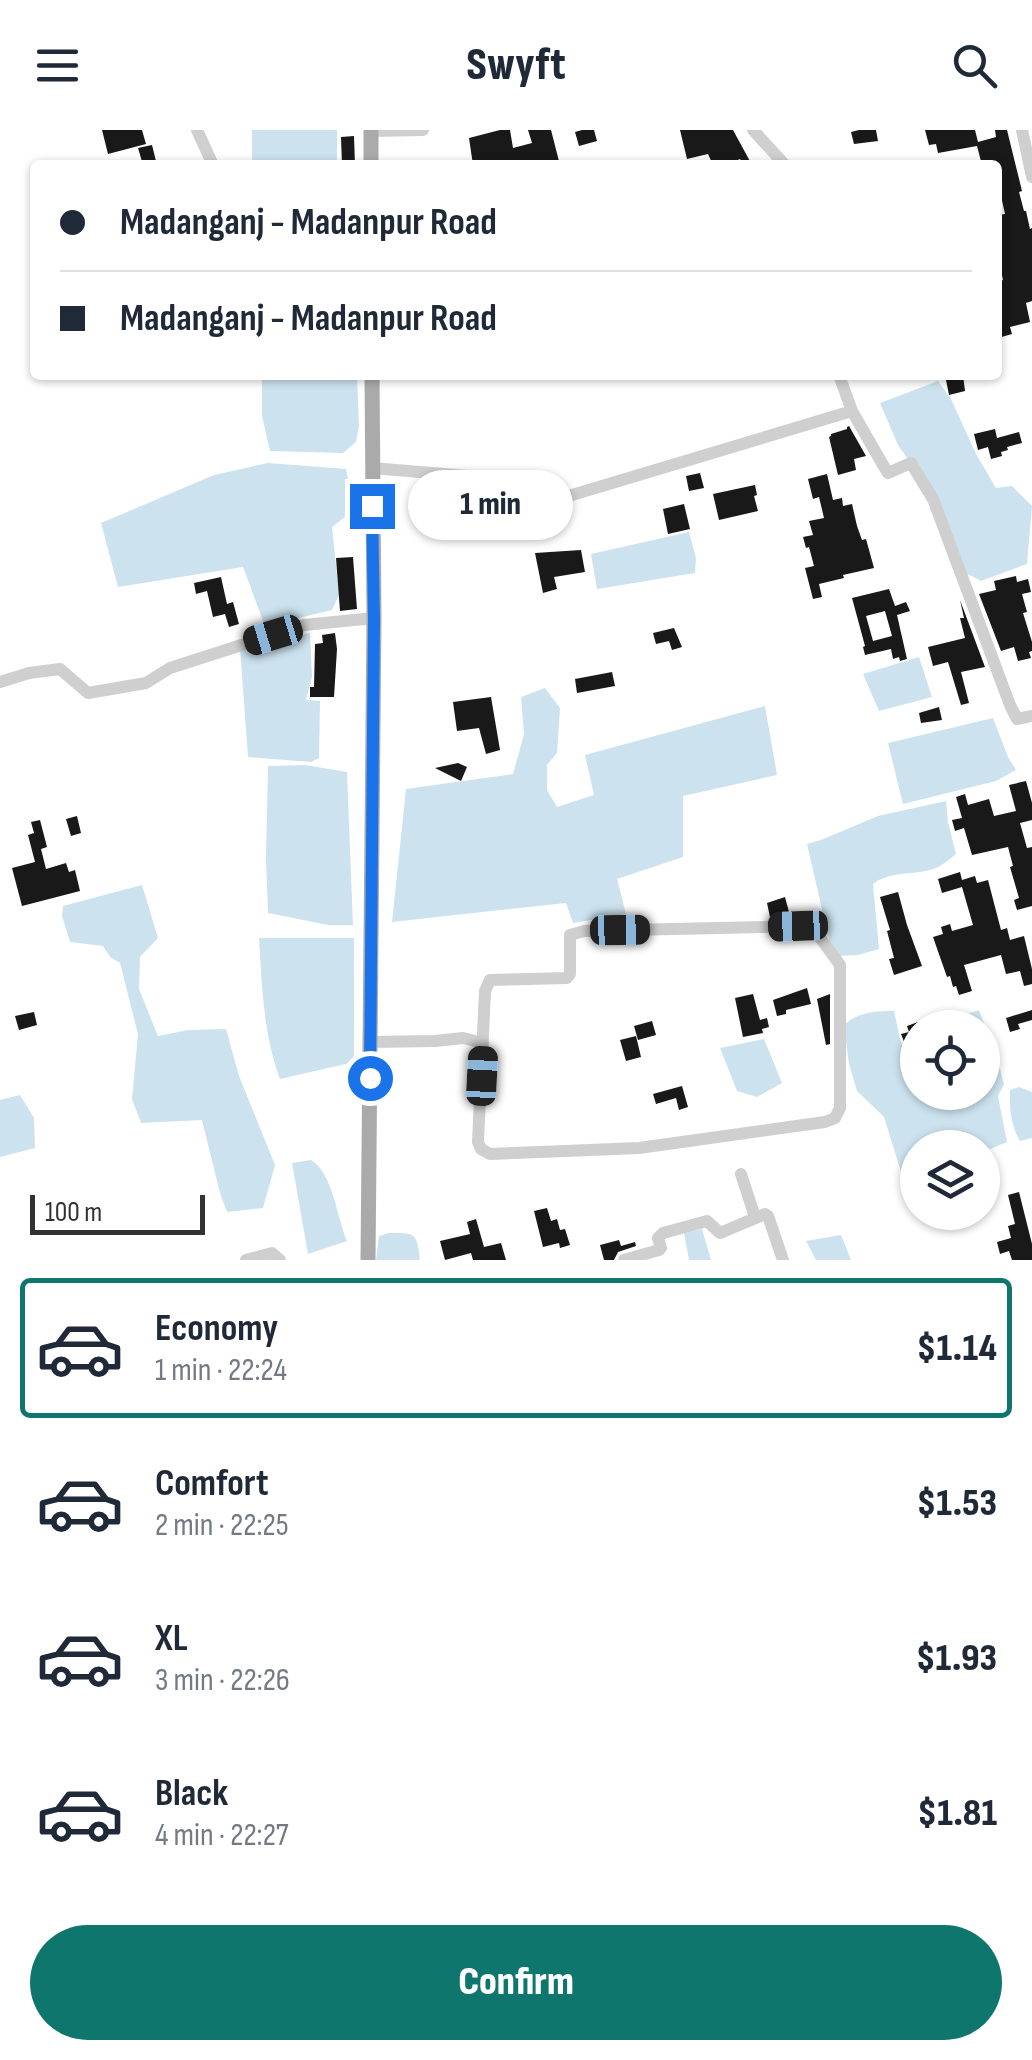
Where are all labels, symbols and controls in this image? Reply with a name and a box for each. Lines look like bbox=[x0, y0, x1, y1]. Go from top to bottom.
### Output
icon: menu bbox=[30, 38, 85, 93]
text: Swyft bbox=[466, 38, 566, 93]
icon: search bbox=[947, 38, 1002, 93]
text: Madanganj - Madanpur Road bbox=[120, 200, 497, 245]
text: Madanganj - Madanpur Road bbox=[120, 296, 497, 341]
callout: 1 min bbox=[407, 471, 572, 541]
route end bbox=[350, 484, 395, 529]
text: 1 min bbox=[460, 485, 521, 524]
car bbox=[240, 612, 306, 658]
car bbox=[767, 910, 829, 942]
car bbox=[590, 914, 650, 946]
map controls bbox=[900, 1010, 1000, 1230]
button: locate bbox=[900, 1010, 1000, 1110]
car bbox=[465, 1045, 499, 1107]
route start bbox=[348, 1056, 393, 1101]
button: layers bbox=[900, 1130, 1000, 1230]
scale bar bbox=[30, 1190, 205, 1234]
text: 100 m bbox=[45, 1196, 102, 1229]
icon: car bbox=[35, 1303, 125, 1393]
text: Economy bbox=[155, 1306, 278, 1351]
text: $1.14 bbox=[917, 1326, 997, 1371]
text: 1 min · 22:24 bbox=[155, 1351, 287, 1390]
icon: car bbox=[35, 1458, 125, 1548]
text: Comfort bbox=[155, 1461, 269, 1506]
text: $1.53 bbox=[917, 1481, 997, 1526]
text: 2 min · 22:25 bbox=[155, 1506, 288, 1545]
icon: car bbox=[35, 1613, 125, 1703]
text: XL bbox=[155, 1616, 188, 1661]
text: $1.93 bbox=[916, 1636, 997, 1681]
text: 3 min · 22:26 bbox=[155, 1661, 290, 1700]
icon: car bbox=[35, 1768, 125, 1858]
text: Black bbox=[155, 1771, 228, 1816]
text: $1.81 bbox=[918, 1791, 997, 1836]
text: 4 min · 22:27 bbox=[155, 1816, 289, 1855]
button: Confirm bbox=[30, 1925, 1002, 2040]

